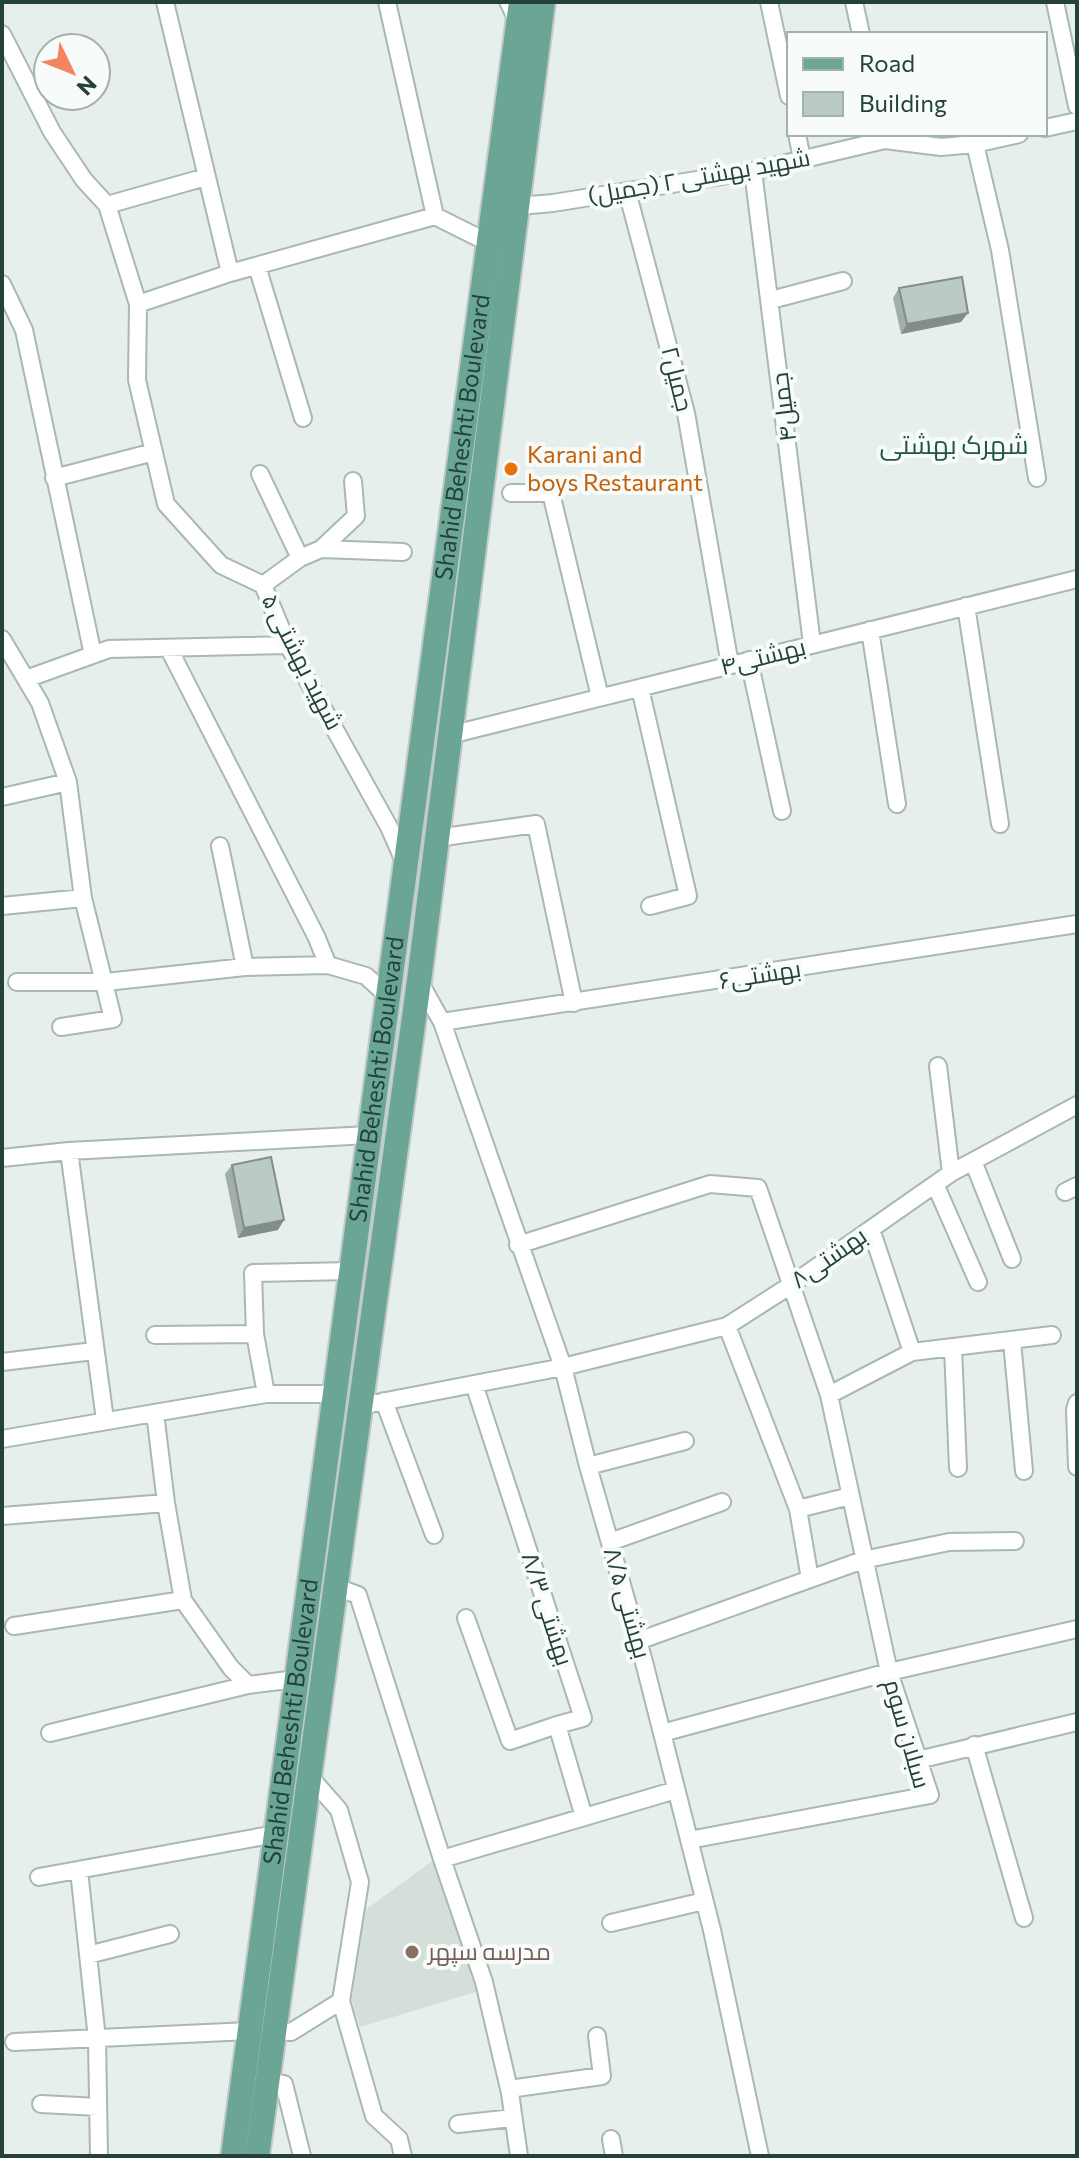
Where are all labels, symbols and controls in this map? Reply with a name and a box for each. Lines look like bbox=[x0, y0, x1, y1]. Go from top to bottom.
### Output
north arrow bbox=[32, 32, 112, 112]
legend bbox=[787, 32, 1047, 136]
text: Road bbox=[859, 48, 915, 77]
text: N bbox=[71, 71, 102, 101]
text: Building bbox=[859, 88, 947, 117]
street label: شهید بهشتی ۲ (جمیل) bbox=[585, 142, 812, 210]
street label: Shahid Beheshti Boulevard bbox=[428, 292, 495, 582]
street label: جمیل۲ bbox=[655, 343, 701, 414]
street label: جمیل۴ bbox=[764, 371, 802, 443]
district label: شهرک بهشتی bbox=[880, 428, 1028, 461]
place label: Karani and boys Restaurant bbox=[527, 439, 703, 496]
marker: Karani and boys Restaurant bbox=[502, 460, 520, 478]
street label: شهید بهشتی ۵ bbox=[256, 588, 350, 735]
street label: بهشتی۴ bbox=[717, 631, 809, 681]
street label: Shahid Beheshti Boulevard bbox=[342, 935, 409, 1224]
street label: بهشتی۶ bbox=[717, 953, 803, 995]
street label: بهشتی۸ bbox=[785, 1220, 872, 1294]
street label: بهشتی ۸/۵ bbox=[598, 1544, 658, 1662]
street label: بهشتی ۸/۳ bbox=[516, 1548, 580, 1669]
street label: Shahid Beheshti Boulevard bbox=[256, 1577, 323, 1866]
street label: سبلان سوم bbox=[876, 1676, 938, 1792]
place label: مدرسه سپهر bbox=[426, 1936, 551, 1967]
marker: مدرسه سپهر bbox=[403, 1943, 421, 1961]

